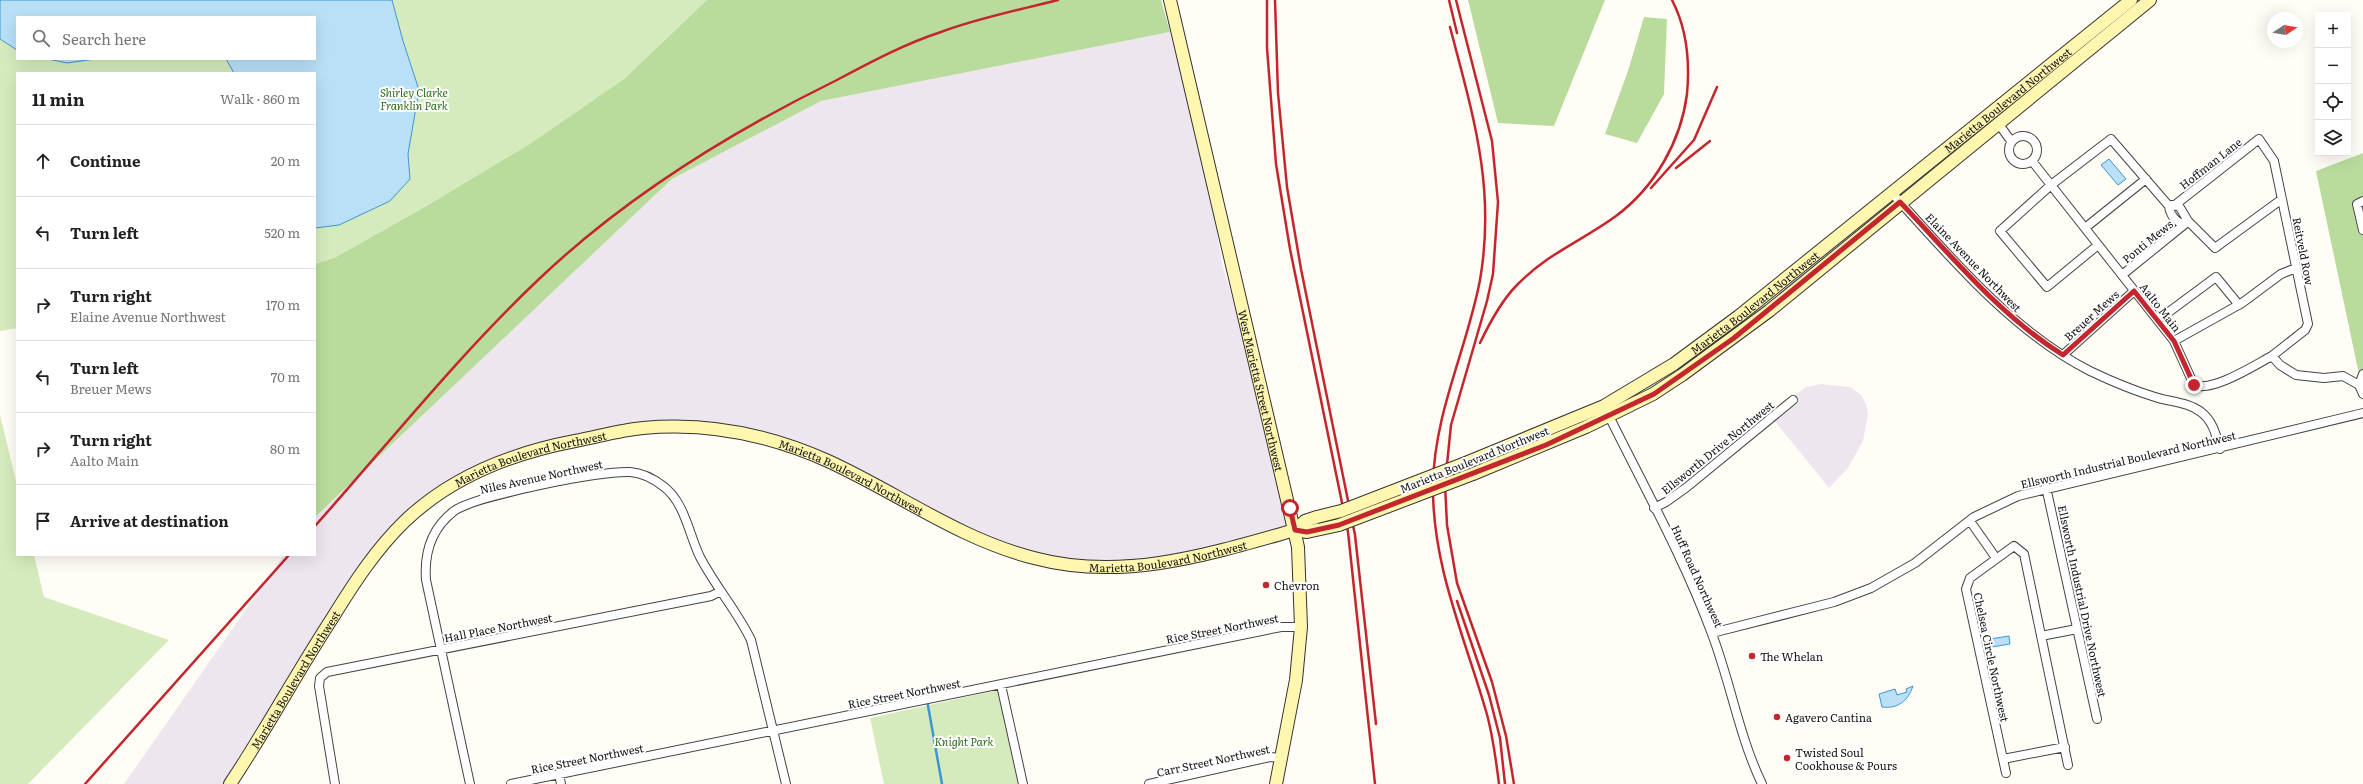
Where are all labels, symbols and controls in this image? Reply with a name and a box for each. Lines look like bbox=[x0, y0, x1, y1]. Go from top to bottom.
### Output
north arrow bbox=[2267, 12, 2303, 48]
map controls bbox=[2315, 12, 2351, 156]
button: + bbox=[2315, 12, 2351, 48]
search box bbox=[16, 16, 316, 60]
icon: search bbox=[30, 27, 52, 49]
text: Search here bbox=[62, 27, 146, 50]
street label: Marietta Boulevard Northwest bbox=[1940, 43, 2075, 156]
button: − bbox=[2315, 48, 2351, 84]
park label: Shirley Clarke Franklin Park bbox=[380, 84, 448, 113]
button: locate bbox=[2315, 84, 2351, 120]
text: 11 min bbox=[32, 86, 84, 111]
text: Walk · 860 m bbox=[220, 89, 300, 108]
button: layers bbox=[2315, 120, 2351, 156]
street label: Hoffman Lane bbox=[2175, 133, 2245, 192]
text: Continue bbox=[70, 149, 140, 172]
icon: ahead bbox=[32, 150, 54, 172]
text: 20 m bbox=[271, 151, 300, 170]
street label: Elaine Avenue Northwest bbox=[1922, 209, 2026, 315]
street label: Ponti Mews bbox=[2118, 216, 2176, 266]
street label: Reitveld Row bbox=[2290, 216, 2319, 287]
text: Turn left bbox=[70, 221, 139, 244]
icon: left bbox=[32, 222, 54, 244]
text: 520 m bbox=[264, 223, 300, 242]
street label: Marietta Boulevard Northwest bbox=[1686, 246, 1823, 358]
street label: Aalto Main bbox=[2137, 279, 2185, 335]
text: Turn right bbox=[70, 284, 152, 307]
street label: Breuer Mews bbox=[2060, 286, 2122, 344]
icon: right bbox=[32, 294, 54, 316]
text: 170 m bbox=[266, 295, 300, 314]
text: Elaine Avenue Northwest bbox=[70, 307, 226, 326]
street label: West Marietta Street Northwest bbox=[1235, 308, 1288, 473]
text: Turn left bbox=[70, 356, 139, 379]
icon: left bbox=[32, 366, 54, 388]
text: 70 m bbox=[271, 367, 300, 386]
route end bbox=[2185, 376, 2203, 394]
text: Breuer Mews bbox=[70, 379, 151, 398]
street label: Ellsworth Drive Northwest bbox=[1657, 396, 1777, 498]
street label: Marietta Boulevard Northwest bbox=[1397, 421, 1551, 496]
street label: Marietta Boulevard Northwest bbox=[451, 426, 608, 490]
street label: Ellsworth Industrial Boulevard Northwest bbox=[2019, 426, 2238, 492]
text: Turn right bbox=[70, 428, 152, 451]
street label: Marietta Boulevard Northwest bbox=[777, 435, 927, 518]
icon: right bbox=[32, 438, 54, 460]
text: 80 m bbox=[270, 439, 300, 458]
text: Aalto Main bbox=[70, 451, 139, 470]
street label: Niles Avenue Northwest bbox=[478, 455, 604, 497]
route start bbox=[1281, 499, 1299, 517]
street label: Ellsworth Industrial Drive Northwest bbox=[2055, 504, 2111, 699]
text: Arrive at destination bbox=[70, 509, 229, 532]
icon: arrive bbox=[32, 510, 54, 532]
street label: Huff Road Northwest bbox=[1668, 522, 1728, 630]
street label: Marietta Boulevard Northwest bbox=[1089, 536, 1249, 575]
place label: Chevron bbox=[1274, 577, 1320, 593]
marker: Chevron bbox=[1261, 580, 1271, 590]
street label: Chelsea Circle Northwest bbox=[1970, 591, 2014, 724]
street label: Marietta Boulevard Northwest bbox=[246, 607, 344, 752]
street label: Hall Place Northwest bbox=[443, 609, 554, 645]
street label: Rice Street Northwest bbox=[1164, 609, 1280, 647]
place label: The Whelan bbox=[1760, 648, 1823, 664]
marker: The Whelan bbox=[1747, 651, 1757, 661]
street label: Rice Street Northwest bbox=[846, 674, 962, 712]
place label: Agavero Cantina bbox=[1785, 709, 1872, 725]
marker: Agavero Cantina bbox=[1772, 712, 1782, 722]
park label: Knight Park bbox=[934, 733, 994, 749]
street label: Rice Street Northwest bbox=[529, 739, 645, 777]
street label: Carr Street Northwest bbox=[1155, 740, 1272, 780]
place label: Twisted Soul Cookhouse & Pours bbox=[1795, 744, 1897, 773]
marker: Twisted Soul Cookhouse & Pours bbox=[1782, 753, 1792, 763]

